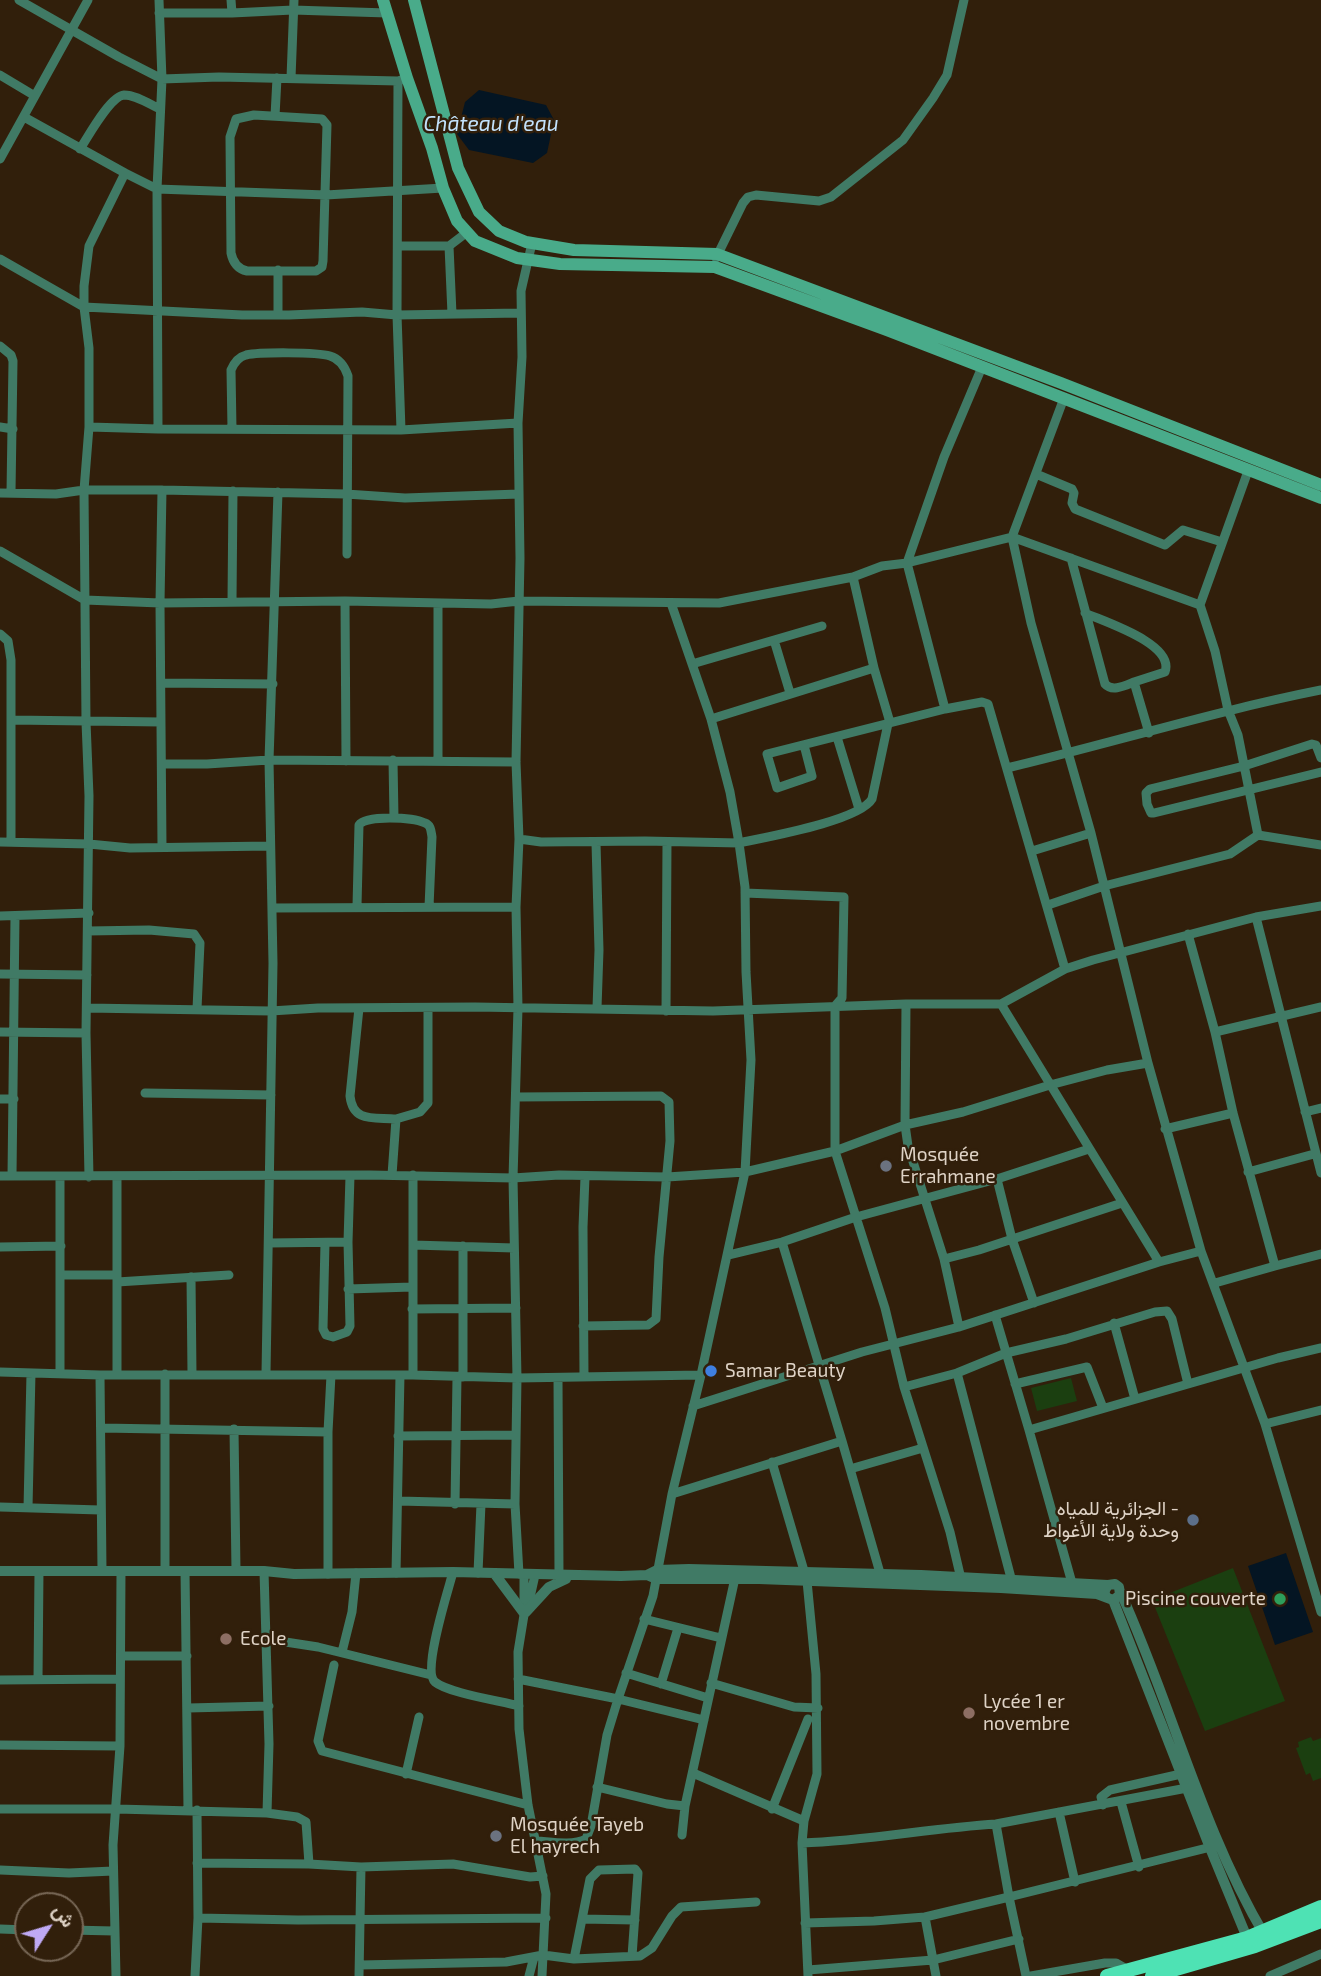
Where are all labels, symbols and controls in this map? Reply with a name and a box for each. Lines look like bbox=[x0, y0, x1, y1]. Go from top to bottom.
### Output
water label: Château d'eau bbox=[423, 111, 559, 137]
place label: Mosquée Errahmane bbox=[900, 1144, 996, 1188]
marker: Mosquée Errahmane bbox=[878, 1158, 894, 1174]
place label: Samar Beauty bbox=[725, 1360, 846, 1382]
marker: Samar Beauty bbox=[703, 1363, 719, 1379]
place label: الجزائرية للمياه - وحدة ولاية الأغواط bbox=[1043, 1498, 1179, 1542]
marker: الجزائرية للمياه - وحدة ولاية الأغواط bbox=[1185, 1512, 1201, 1528]
place label: Piscine couverte bbox=[1125, 1588, 1266, 1610]
marker: Piscine couverte bbox=[1272, 1591, 1288, 1607]
place label: Ecole bbox=[240, 1628, 286, 1650]
marker: Ecole bbox=[218, 1631, 234, 1647]
place label: Lycée 1 er novembre bbox=[983, 1691, 1070, 1735]
marker: Lycée 1 er novembre bbox=[961, 1705, 977, 1721]
place label: Mosquée Tayeb El hayrech bbox=[510, 1814, 644, 1858]
marker: Mosquée Tayeb El hayrech bbox=[488, 1828, 504, 1844]
north arrow bbox=[14, 1892, 84, 1962]
text: ش bbox=[49, 1899, 81, 1931]

